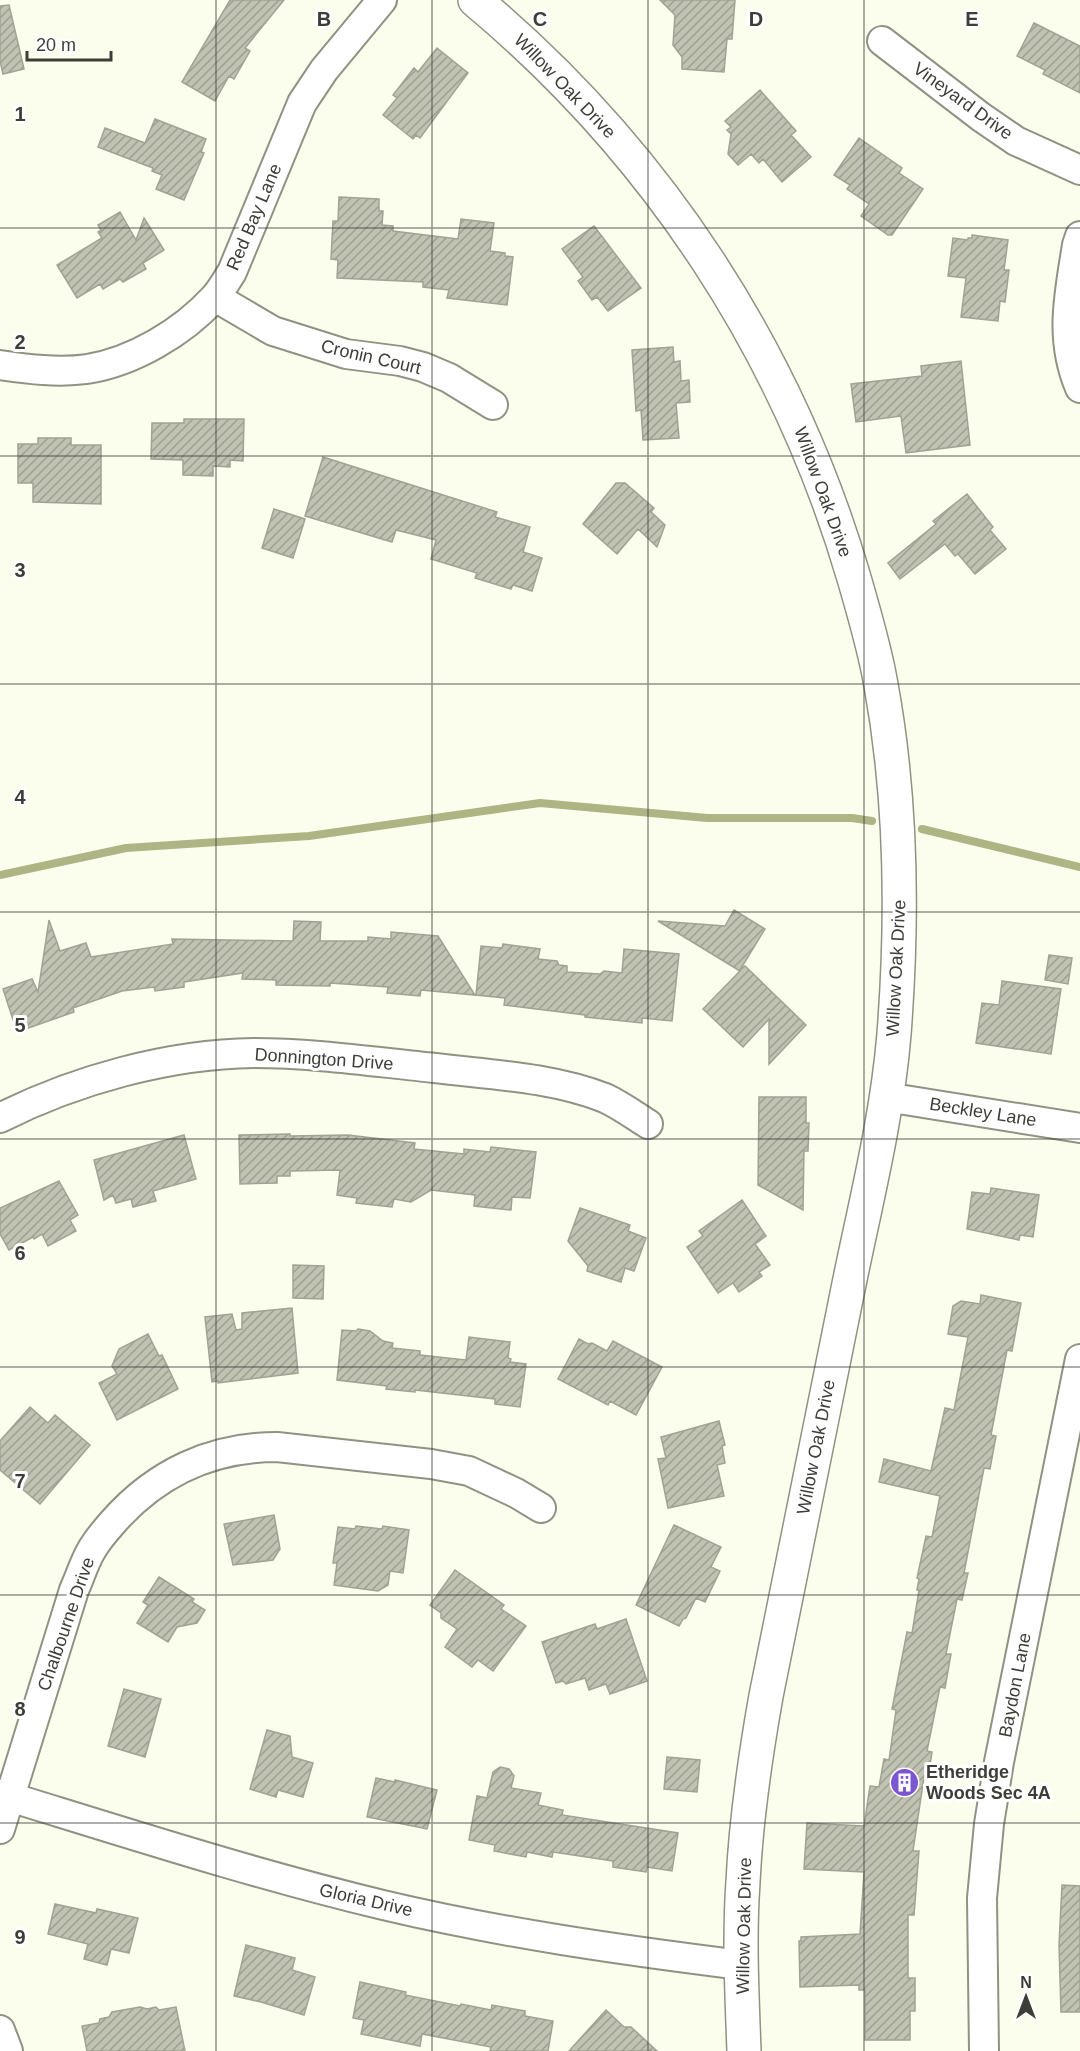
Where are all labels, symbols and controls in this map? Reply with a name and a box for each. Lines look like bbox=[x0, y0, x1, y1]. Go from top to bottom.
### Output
text: B bbox=[317, 8, 331, 30]
text: C bbox=[533, 8, 547, 30]
text: D bbox=[749, 8, 763, 30]
text: E bbox=[965, 8, 979, 30]
scale bar bbox=[27, 24, 111, 62]
street label: Willow Oak Drive bbox=[510, 30, 620, 142]
text: 20 m bbox=[36, 35, 76, 55]
street label: Vineyard Drive bbox=[909, 58, 1017, 144]
text: 1 bbox=[14, 103, 26, 125]
street label: Red Bay Lane bbox=[223, 161, 285, 273]
text: 2 bbox=[14, 331, 26, 353]
street label: Cronin Court bbox=[319, 336, 423, 378]
street label: Willow Oak Drive bbox=[790, 424, 856, 560]
text: 3 bbox=[14, 559, 26, 581]
text: 4 bbox=[14, 786, 26, 808]
street label: Willow Oak Drive bbox=[882, 899, 910, 1037]
text: 5 bbox=[14, 1014, 26, 1036]
street label: Donnington Drive bbox=[254, 1044, 394, 1074]
street label: Beckley Lane bbox=[928, 1094, 1038, 1130]
text: 6 bbox=[14, 1242, 26, 1264]
street label: Willow Oak Drive bbox=[793, 1378, 839, 1516]
text: 7 bbox=[14, 1470, 26, 1492]
street label: Chalbourne Drive bbox=[34, 1555, 98, 1693]
street label: Baydon Lane bbox=[995, 1631, 1035, 1739]
text: 8 bbox=[14, 1698, 26, 1720]
place label: Etheridge Woods Sec 4A bbox=[926, 1762, 1051, 1803]
building icon: Etheridge Woods Sec 4A bbox=[889, 1766, 921, 1798]
street label: Willow Oak Drive bbox=[733, 1857, 755, 1995]
street label: Gloria Drive bbox=[317, 1880, 415, 1920]
text: 9 bbox=[14, 1926, 26, 1948]
north arrow bbox=[996, 1967, 1056, 2027]
text: N bbox=[1020, 1974, 1032, 1991]

